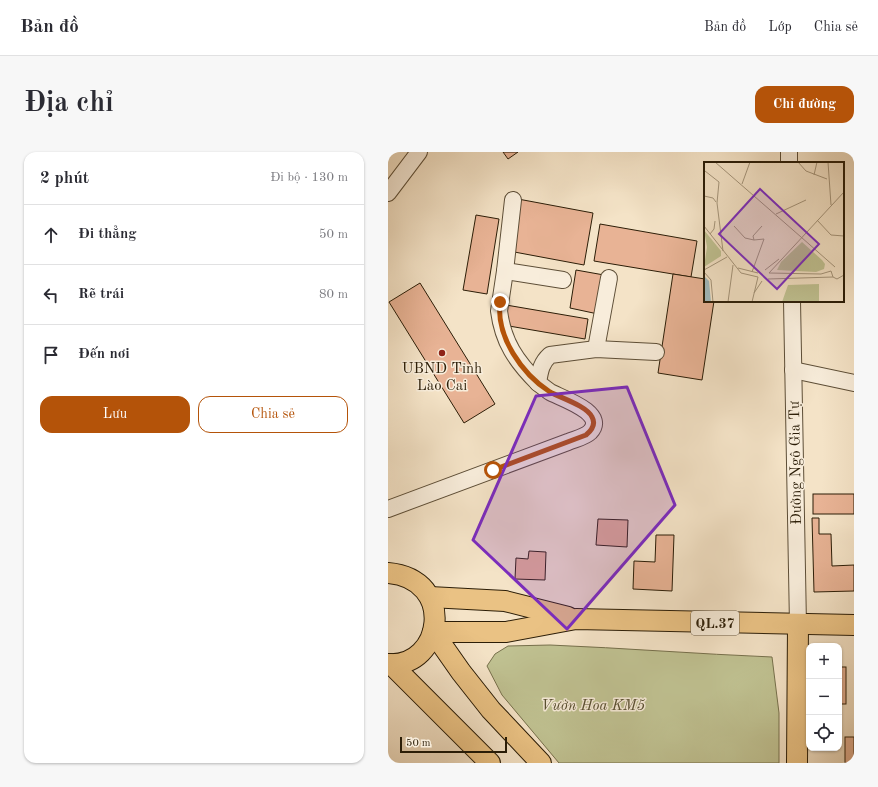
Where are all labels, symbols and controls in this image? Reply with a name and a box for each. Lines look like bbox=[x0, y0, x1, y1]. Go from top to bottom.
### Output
text: Bản đồ bbox=[20, 18, 79, 37]
text: Bản đồ bbox=[704, 20, 746, 34]
text: Lớp bbox=[768, 20, 792, 34]
text: Chia sẻ bbox=[814, 20, 858, 34]
button: Chỉ đường bbox=[755, 86, 854, 123]
text: Địa chỉ bbox=[24, 90, 113, 118]
inset map bbox=[704, 162, 844, 302]
text: 2 phút bbox=[40, 170, 89, 187]
text: Đi bộ · 130 m bbox=[270, 171, 348, 184]
icon: ahead bbox=[40, 224, 62, 246]
text: Đi thẳng bbox=[78, 227, 137, 242]
text: 50 m bbox=[319, 228, 348, 241]
icon: left bbox=[40, 284, 62, 306]
text: Rẽ trái bbox=[78, 287, 124, 302]
text: 80 m bbox=[319, 288, 348, 301]
route end bbox=[491, 293, 509, 311]
icon: arrive bbox=[40, 344, 62, 366]
text: Đến nơi bbox=[78, 347, 130, 362]
marker: UBND Tỉnh Lào Cai bbox=[437, 348, 447, 358]
place label: UBND Tỉnh Lào Cai bbox=[402, 362, 482, 394]
button: Lưu bbox=[40, 396, 190, 433]
button: Chia sẻ bbox=[198, 396, 348, 433]
street label: Đường Ngô Gia Tự bbox=[788, 400, 805, 525]
route start bbox=[484, 461, 502, 479]
road number: QL.37 bbox=[691, 611, 739, 635]
map controls bbox=[806, 643, 842, 751]
button: + bbox=[806, 643, 842, 679]
button: − bbox=[806, 679, 842, 715]
park label: Vườn Hoa KM5 bbox=[541, 698, 645, 714]
button: locate bbox=[806, 715, 842, 751]
scale bar bbox=[400, 735, 507, 754]
text: 50 m bbox=[406, 738, 431, 749]

